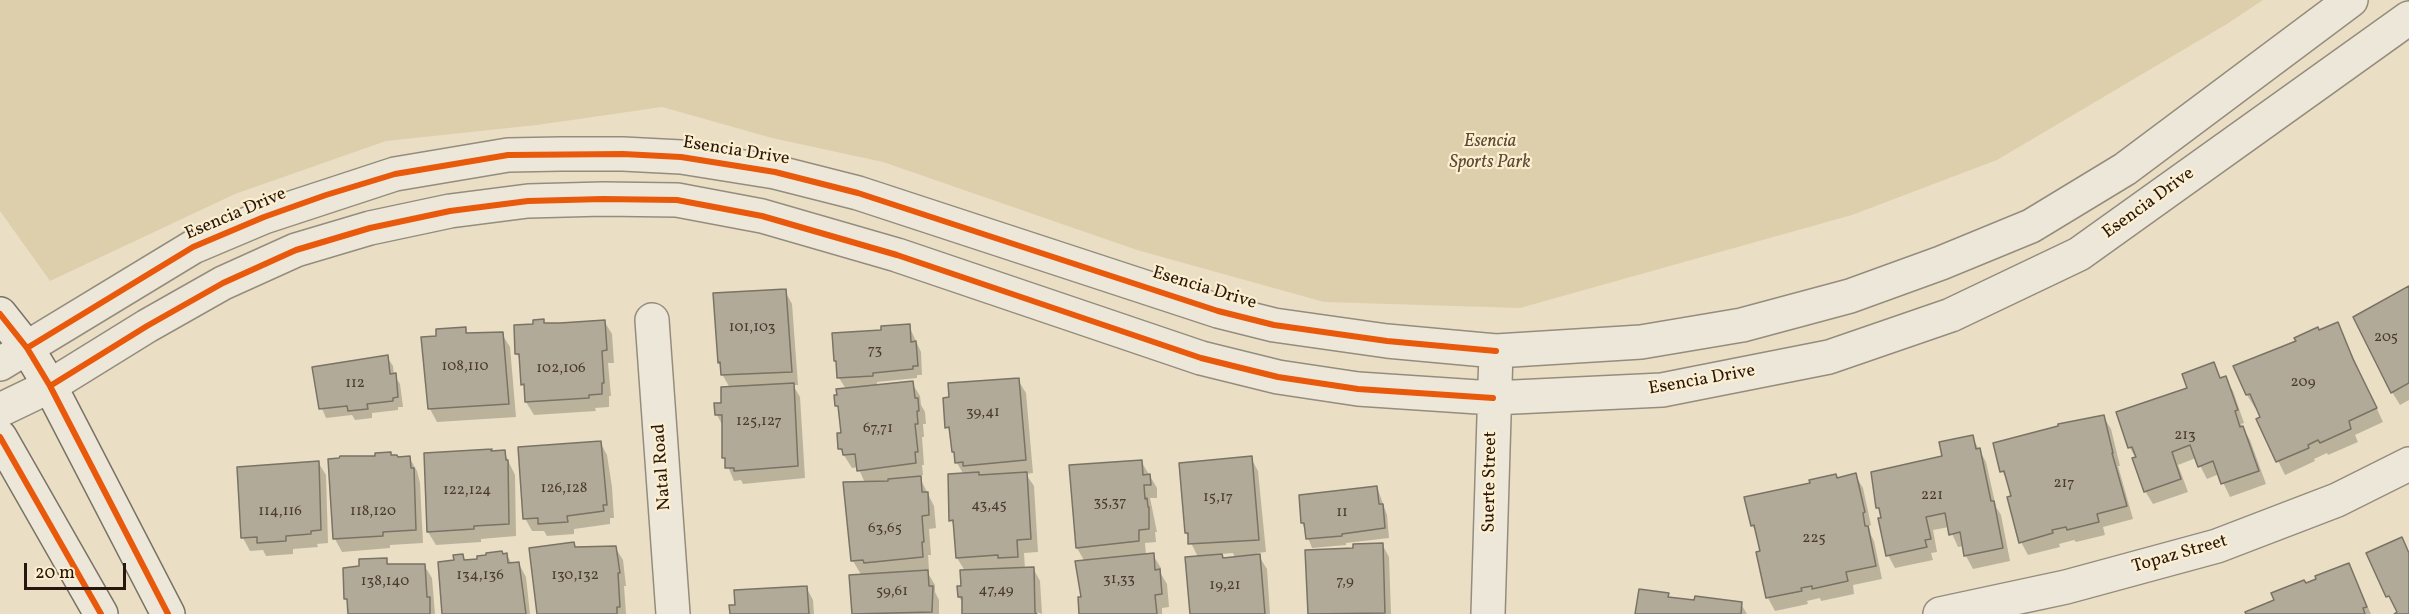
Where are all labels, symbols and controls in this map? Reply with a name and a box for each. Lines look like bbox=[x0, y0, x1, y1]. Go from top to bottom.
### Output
park label: Esencia Sports Park bbox=[1449, 132, 1531, 174]
street label: Esencia Drive bbox=[681, 133, 791, 171]
street label: Esencia Drive bbox=[2099, 164, 2199, 244]
street label: Esencia Drive bbox=[182, 184, 290, 246]
street label: Esencia Drive bbox=[1149, 263, 1259, 315]
house number: 101,103 bbox=[729, 319, 775, 337]
house number: 205 bbox=[2374, 329, 2398, 347]
house number: 73 bbox=[868, 342, 882, 360]
house number: 108,110 bbox=[442, 358, 488, 376]
house number: 102,106 bbox=[536, 360, 586, 378]
street label: Esencia Drive bbox=[1647, 361, 1757, 401]
house number: 209 bbox=[2291, 374, 2315, 392]
house number: 112 bbox=[345, 375, 365, 393]
house number: 39,41 bbox=[966, 404, 1000, 422]
house number: 125,127 bbox=[736, 413, 782, 431]
house number: 67,71 bbox=[863, 420, 893, 438]
street label: Natal Road bbox=[649, 423, 677, 511]
house number: 213 bbox=[2174, 427, 2196, 445]
street label: Suerte Street bbox=[1479, 431, 1503, 533]
house number: 217 bbox=[2053, 475, 2075, 493]
house number: 126,128 bbox=[541, 480, 587, 498]
house number: 122,124 bbox=[443, 482, 491, 500]
house number: 221 bbox=[1921, 487, 1943, 505]
house number: 15,17 bbox=[1203, 489, 1233, 507]
house number: 35,37 bbox=[1093, 494, 1127, 512]
house number: 43,45 bbox=[971, 497, 1007, 515]
house number: 114,116 bbox=[258, 503, 302, 521]
house number: 118,120 bbox=[350, 503, 396, 521]
house number: 11 bbox=[1336, 504, 1348, 522]
house number: 63,65 bbox=[868, 520, 902, 538]
house number: 225 bbox=[1802, 530, 1826, 548]
street label: Topaz Street bbox=[2130, 531, 2230, 579]
scale bar bbox=[27, 551, 129, 589]
text: 20 m bbox=[35, 561, 75, 586]
house number: 134,136 bbox=[456, 567, 504, 585]
house number: 130,132 bbox=[551, 567, 599, 585]
house number: 31,33 bbox=[1103, 571, 1135, 589]
house number: 138,140 bbox=[361, 573, 409, 591]
house number: 7,9 bbox=[1336, 573, 1354, 591]
house number: 19,21 bbox=[1209, 577, 1241, 595]
house number: 47,49 bbox=[979, 582, 1013, 600]
house number: 59,61 bbox=[876, 583, 908, 601]

